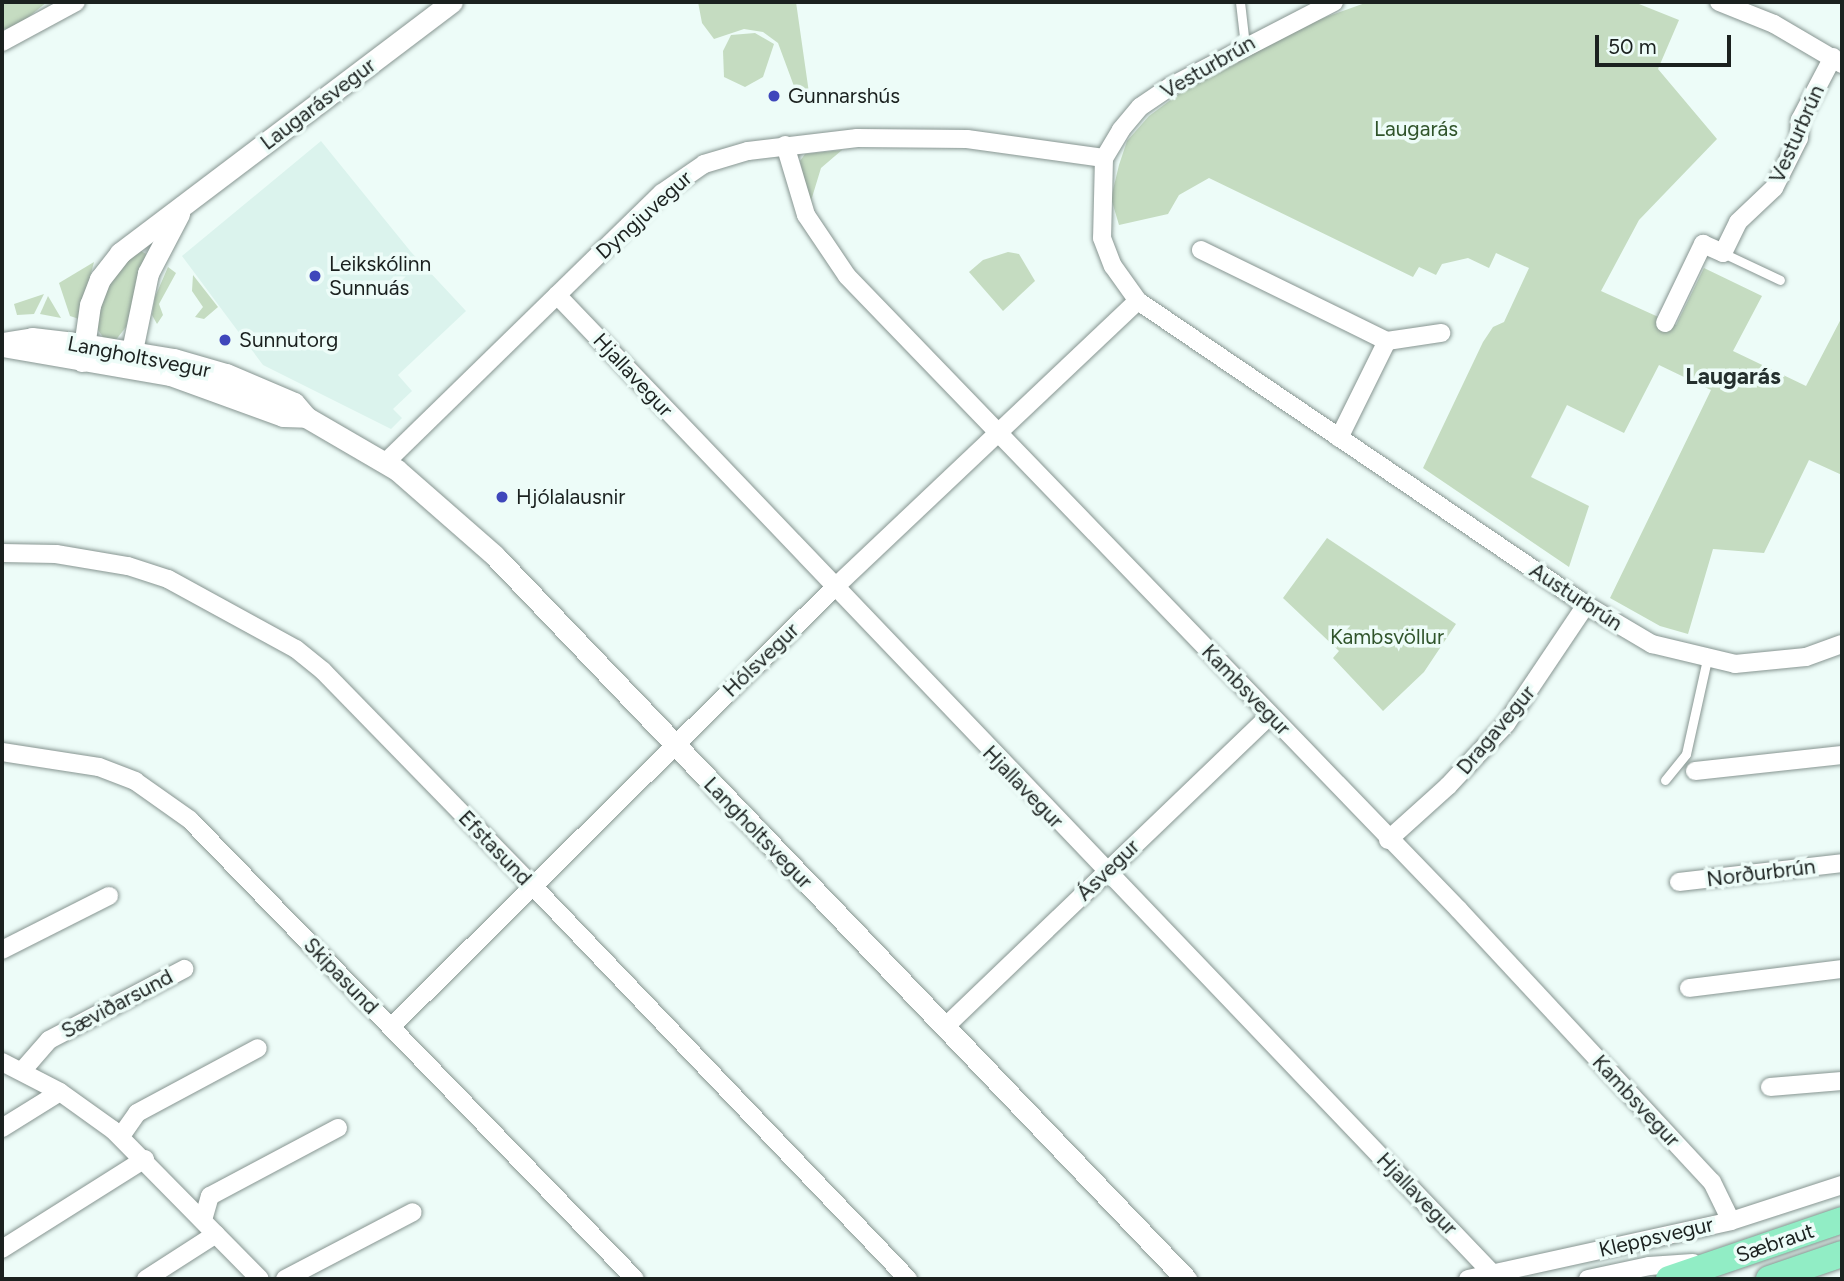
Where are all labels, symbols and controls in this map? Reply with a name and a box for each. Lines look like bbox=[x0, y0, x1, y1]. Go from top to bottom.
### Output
scale bar bbox=[1599, 21, 1736, 65]
street label: Vesturbrún bbox=[1156, 30, 1260, 104]
text: 50 m bbox=[1608, 34, 1657, 59]
street label: Laugarásvegur bbox=[256, 53, 380, 155]
street label: Vesturbrún bbox=[1764, 81, 1830, 187]
place label: Gunnarshús bbox=[788, 83, 900, 109]
marker: Gunnarshús bbox=[766, 88, 782, 104]
park label: Laugarás bbox=[1374, 116, 1458, 142]
street label: Dyngjuvegur bbox=[591, 165, 697, 265]
place label: Leikskólinn Sunnuás bbox=[329, 251, 431, 301]
marker: Leikskólinn Sunnuás bbox=[307, 268, 323, 284]
place label: Sunnutorg bbox=[239, 327, 338, 353]
street label: Hjallavegur bbox=[588, 328, 678, 422]
street label: Langholtsvegur bbox=[65, 331, 213, 383]
marker: Sunnutorg bbox=[217, 332, 233, 348]
district label: Laugarás bbox=[1685, 362, 1781, 390]
place label: Hjólalausnir bbox=[516, 484, 625, 510]
marker: Hjólalausnir bbox=[494, 489, 510, 505]
street label: Austurbrún bbox=[1525, 558, 1627, 636]
street label: Hólsvegur bbox=[718, 618, 804, 702]
park label: Kambsvöllur bbox=[1330, 624, 1444, 650]
street label: Kambsvegur bbox=[1196, 639, 1296, 741]
street label: Dragavegur bbox=[1452, 680, 1540, 780]
street label: Hjallavegur bbox=[977, 740, 1069, 834]
street label: Langholtsvegur bbox=[699, 772, 817, 894]
street label: Efstasund bbox=[453, 805, 537, 891]
street label: Ásvegur bbox=[1071, 834, 1145, 906]
street label: Norðurbrún bbox=[1705, 854, 1817, 892]
street label: Skipasund bbox=[298, 933, 384, 1019]
street label: Sæviðarsund bbox=[57, 964, 177, 1044]
street label: Kambsvegur bbox=[1587, 1050, 1685, 1152]
street label: Hjallavegur bbox=[1371, 1147, 1463, 1241]
street label: Kleppsvegur bbox=[1596, 1212, 1716, 1262]
street label: Sæbraut bbox=[1733, 1218, 1817, 1268]

